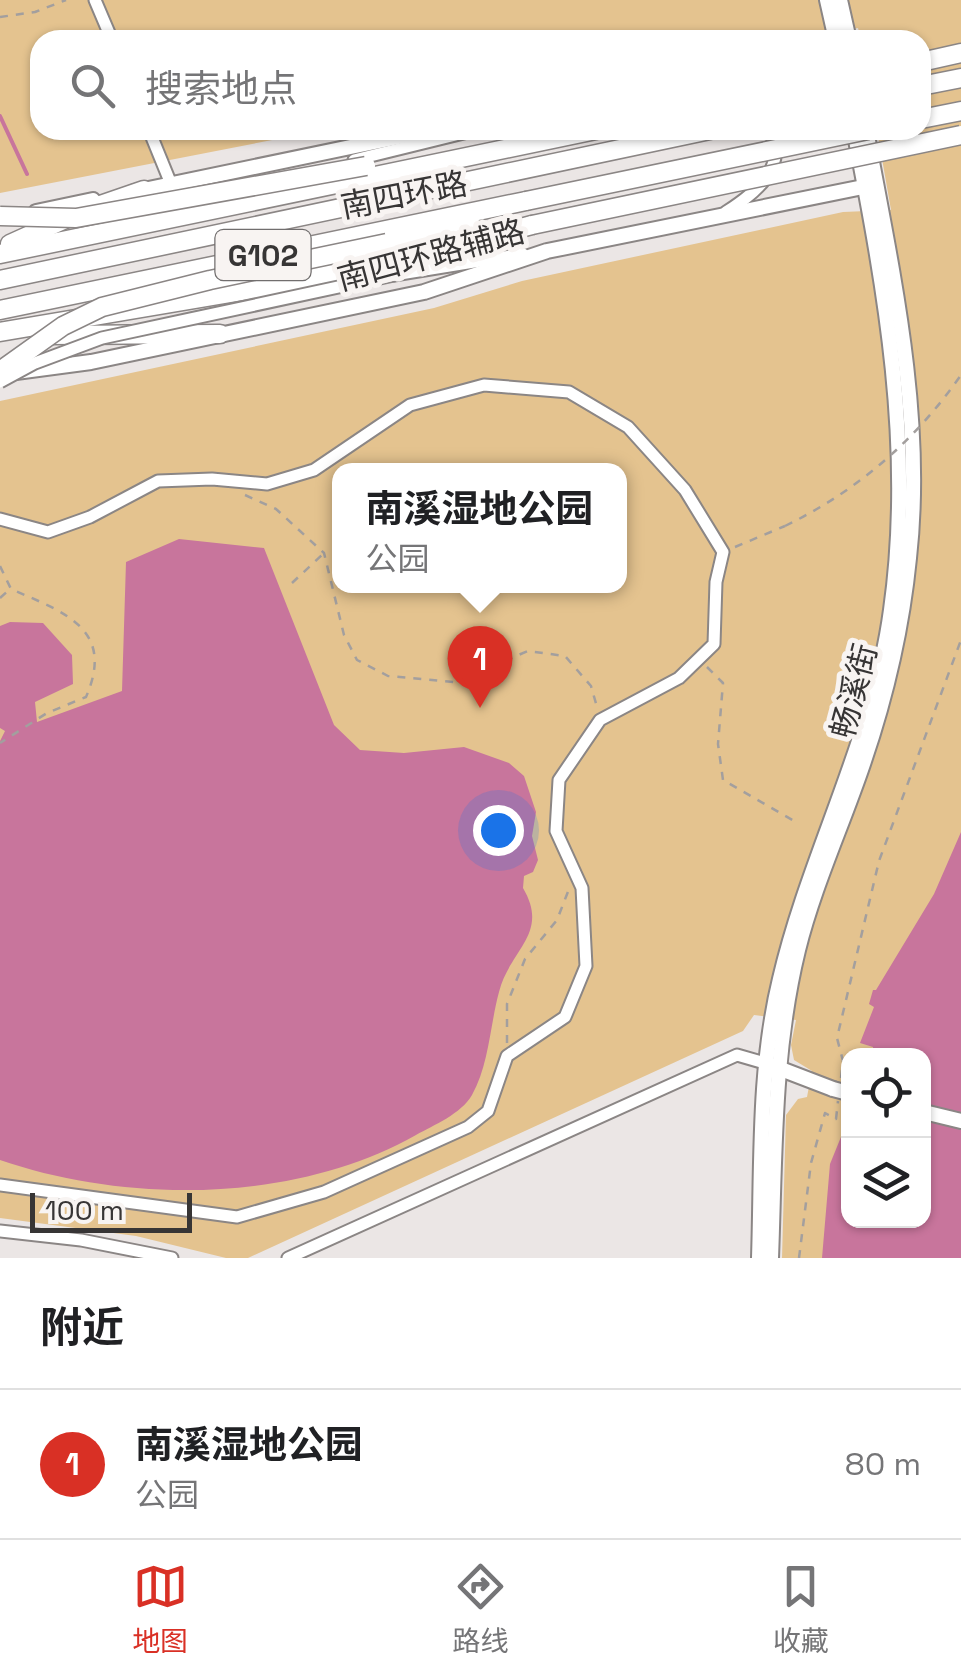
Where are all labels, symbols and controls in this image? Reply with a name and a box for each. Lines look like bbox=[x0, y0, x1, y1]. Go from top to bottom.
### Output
search box bbox=[30, 30, 931, 140]
icon: search bbox=[65, 58, 120, 113]
text: 搜索地点 bbox=[145, 65, 297, 113]
street label: 南四环路 bbox=[337, 163, 471, 227]
street label: 南四环路辅路 bbox=[333, 211, 529, 299]
road number: G102 bbox=[216, 230, 310, 280]
popup bbox=[332, 463, 627, 593]
text: 南溪湿地公园 bbox=[365, 485, 594, 533]
text: 公园 bbox=[365, 539, 430, 579]
pin: 1 bbox=[448, 626, 512, 708]
street label: 畅溪街 bbox=[822, 639, 886, 743]
your location bbox=[473, 805, 524, 856]
map controls bbox=[841, 1048, 931, 1228]
button: locate bbox=[841, 1048, 931, 1138]
button: layers bbox=[841, 1138, 931, 1228]
scale bar bbox=[30, 1188, 192, 1232]
text: 100 m bbox=[45, 1192, 124, 1228]
text: 附近 bbox=[40, 1301, 124, 1354]
text: 南溪湿地公园 bbox=[135, 1421, 363, 1469]
text: 1 bbox=[65, 1444, 80, 1484]
text: 80 m bbox=[845, 1444, 921, 1484]
text: 公园 bbox=[135, 1475, 199, 1515]
tab: 地图 bbox=[132, 1559, 188, 1659]
tab: 路线 bbox=[452, 1559, 509, 1659]
tab: 收藏 bbox=[773, 1559, 829, 1659]

